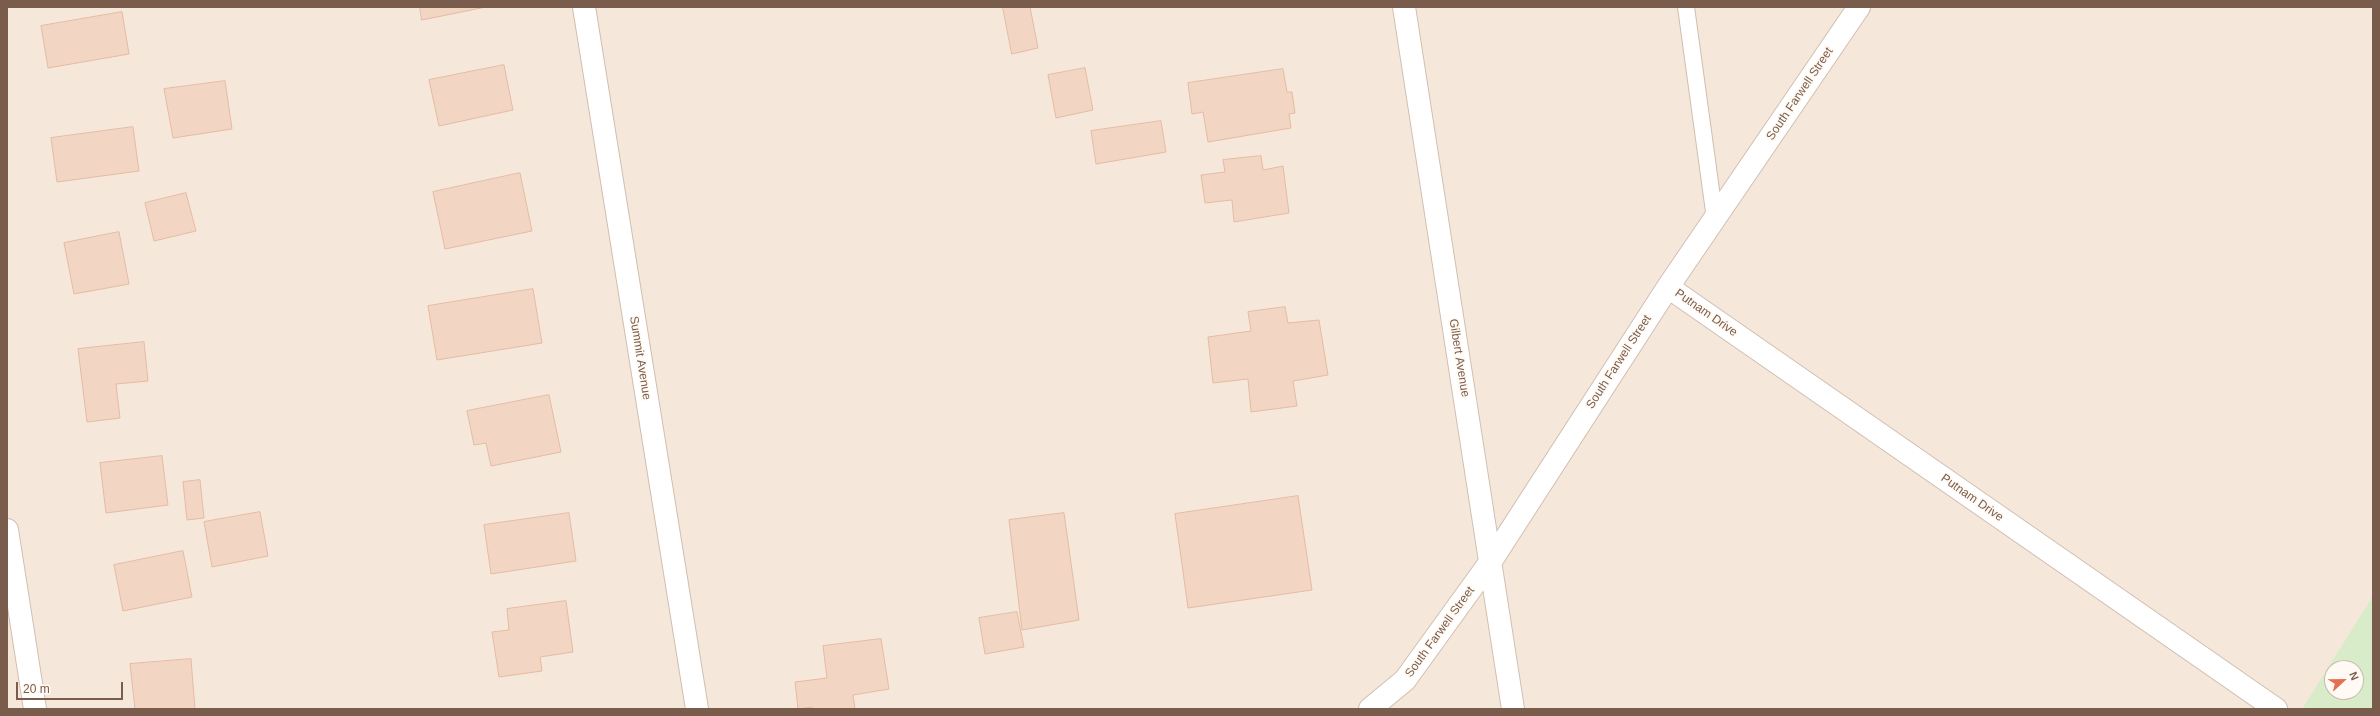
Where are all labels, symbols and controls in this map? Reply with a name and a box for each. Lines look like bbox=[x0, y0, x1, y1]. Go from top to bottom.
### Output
street label: South Farwell Street bbox=[1764, 45, 1836, 143]
street label: Putnam Drive bbox=[1672, 286, 1740, 340]
street label: South Farwell Street bbox=[1583, 312, 1655, 412]
street label: Summit Avenue bbox=[626, 315, 654, 401]
street label: Gilbert Avenue bbox=[1446, 318, 1472, 398]
street label: Putnam Drive bbox=[1938, 471, 2006, 525]
street label: South Farwell Street bbox=[1402, 584, 1478, 680]
north arrow bbox=[2324, 660, 2364, 700]
text: N bbox=[2347, 670, 2361, 682]
scale bar bbox=[18, 674, 125, 700]
text: 20 m bbox=[23, 682, 50, 696]

